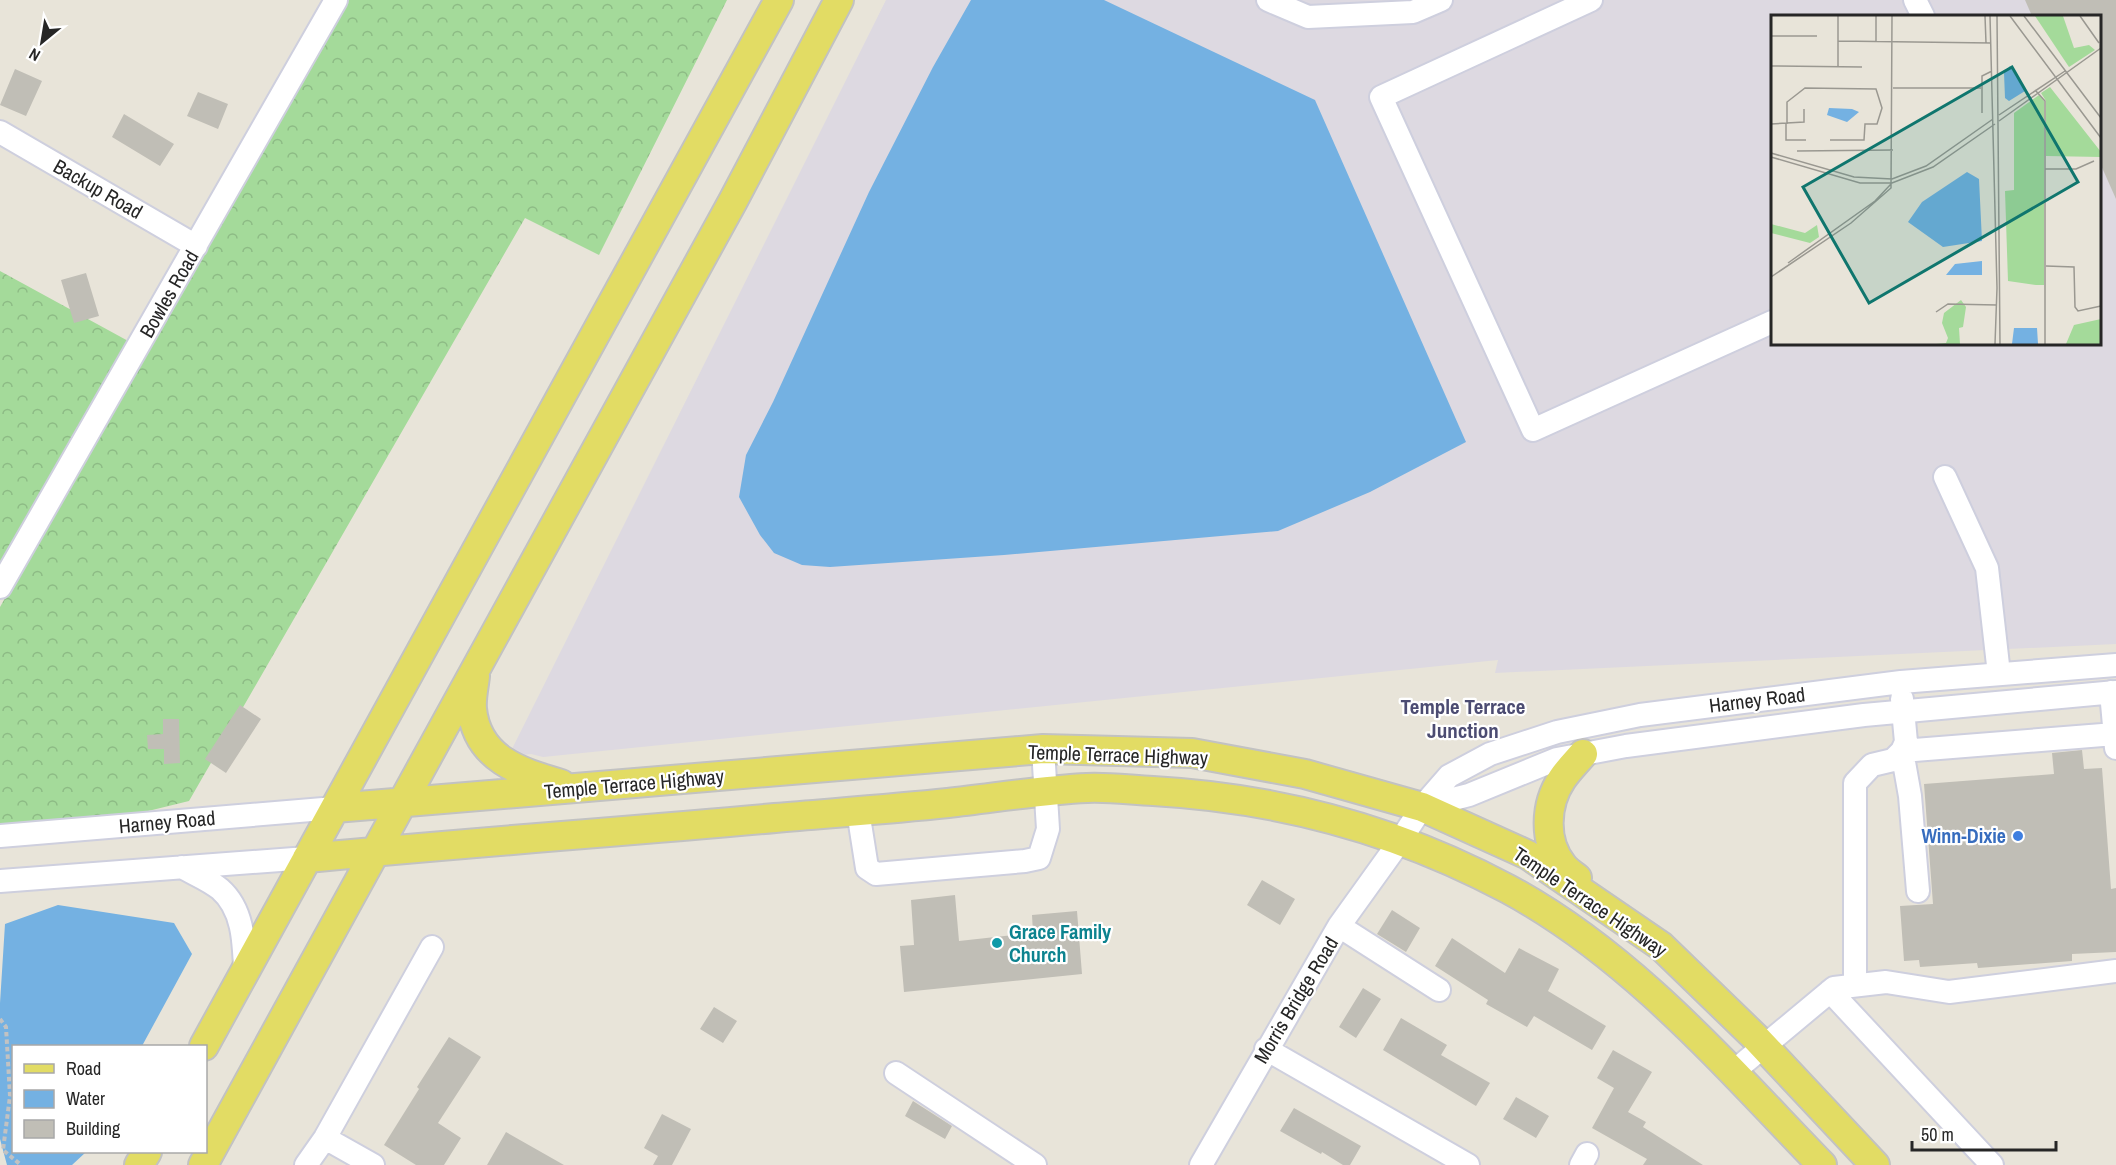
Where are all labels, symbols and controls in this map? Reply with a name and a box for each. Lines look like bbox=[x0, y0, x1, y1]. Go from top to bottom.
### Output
north arrow bbox=[12, 12, 72, 72]
inset map bbox=[1771, 15, 2101, 345]
text: N bbox=[25, 43, 44, 67]
street label: Backup Road bbox=[49, 152, 148, 225]
street label: Bowles Road bbox=[133, 245, 204, 342]
street label: Harney Road bbox=[1707, 680, 1807, 719]
district label: Temple Terrace Junction bbox=[1401, 692, 1525, 745]
street label: Temple Terrace Highway bbox=[1028, 738, 1209, 771]
street label: Temple Terrace Highway bbox=[543, 762, 726, 805]
street label: Harney Road bbox=[118, 804, 216, 839]
place label: Winn-Dixie bbox=[1921, 822, 2006, 849]
marker: Winn-Dixie bbox=[2011, 829, 2025, 843]
street label: Temple Terrace Highway bbox=[1508, 840, 1673, 964]
place label: Grace Family Church bbox=[1009, 918, 1112, 968]
street label: Morris Bridge Road bbox=[1247, 931, 1344, 1068]
marker: Grace Family Church bbox=[990, 936, 1004, 950]
legend bbox=[12, 1045, 207, 1153]
text: Road bbox=[66, 1056, 101, 1081]
text: Water bbox=[66, 1086, 105, 1111]
scale bar bbox=[1912, 1114, 2056, 1152]
text: Building bbox=[66, 1116, 121, 1141]
text: 50 m bbox=[1921, 1122, 1954, 1147]

